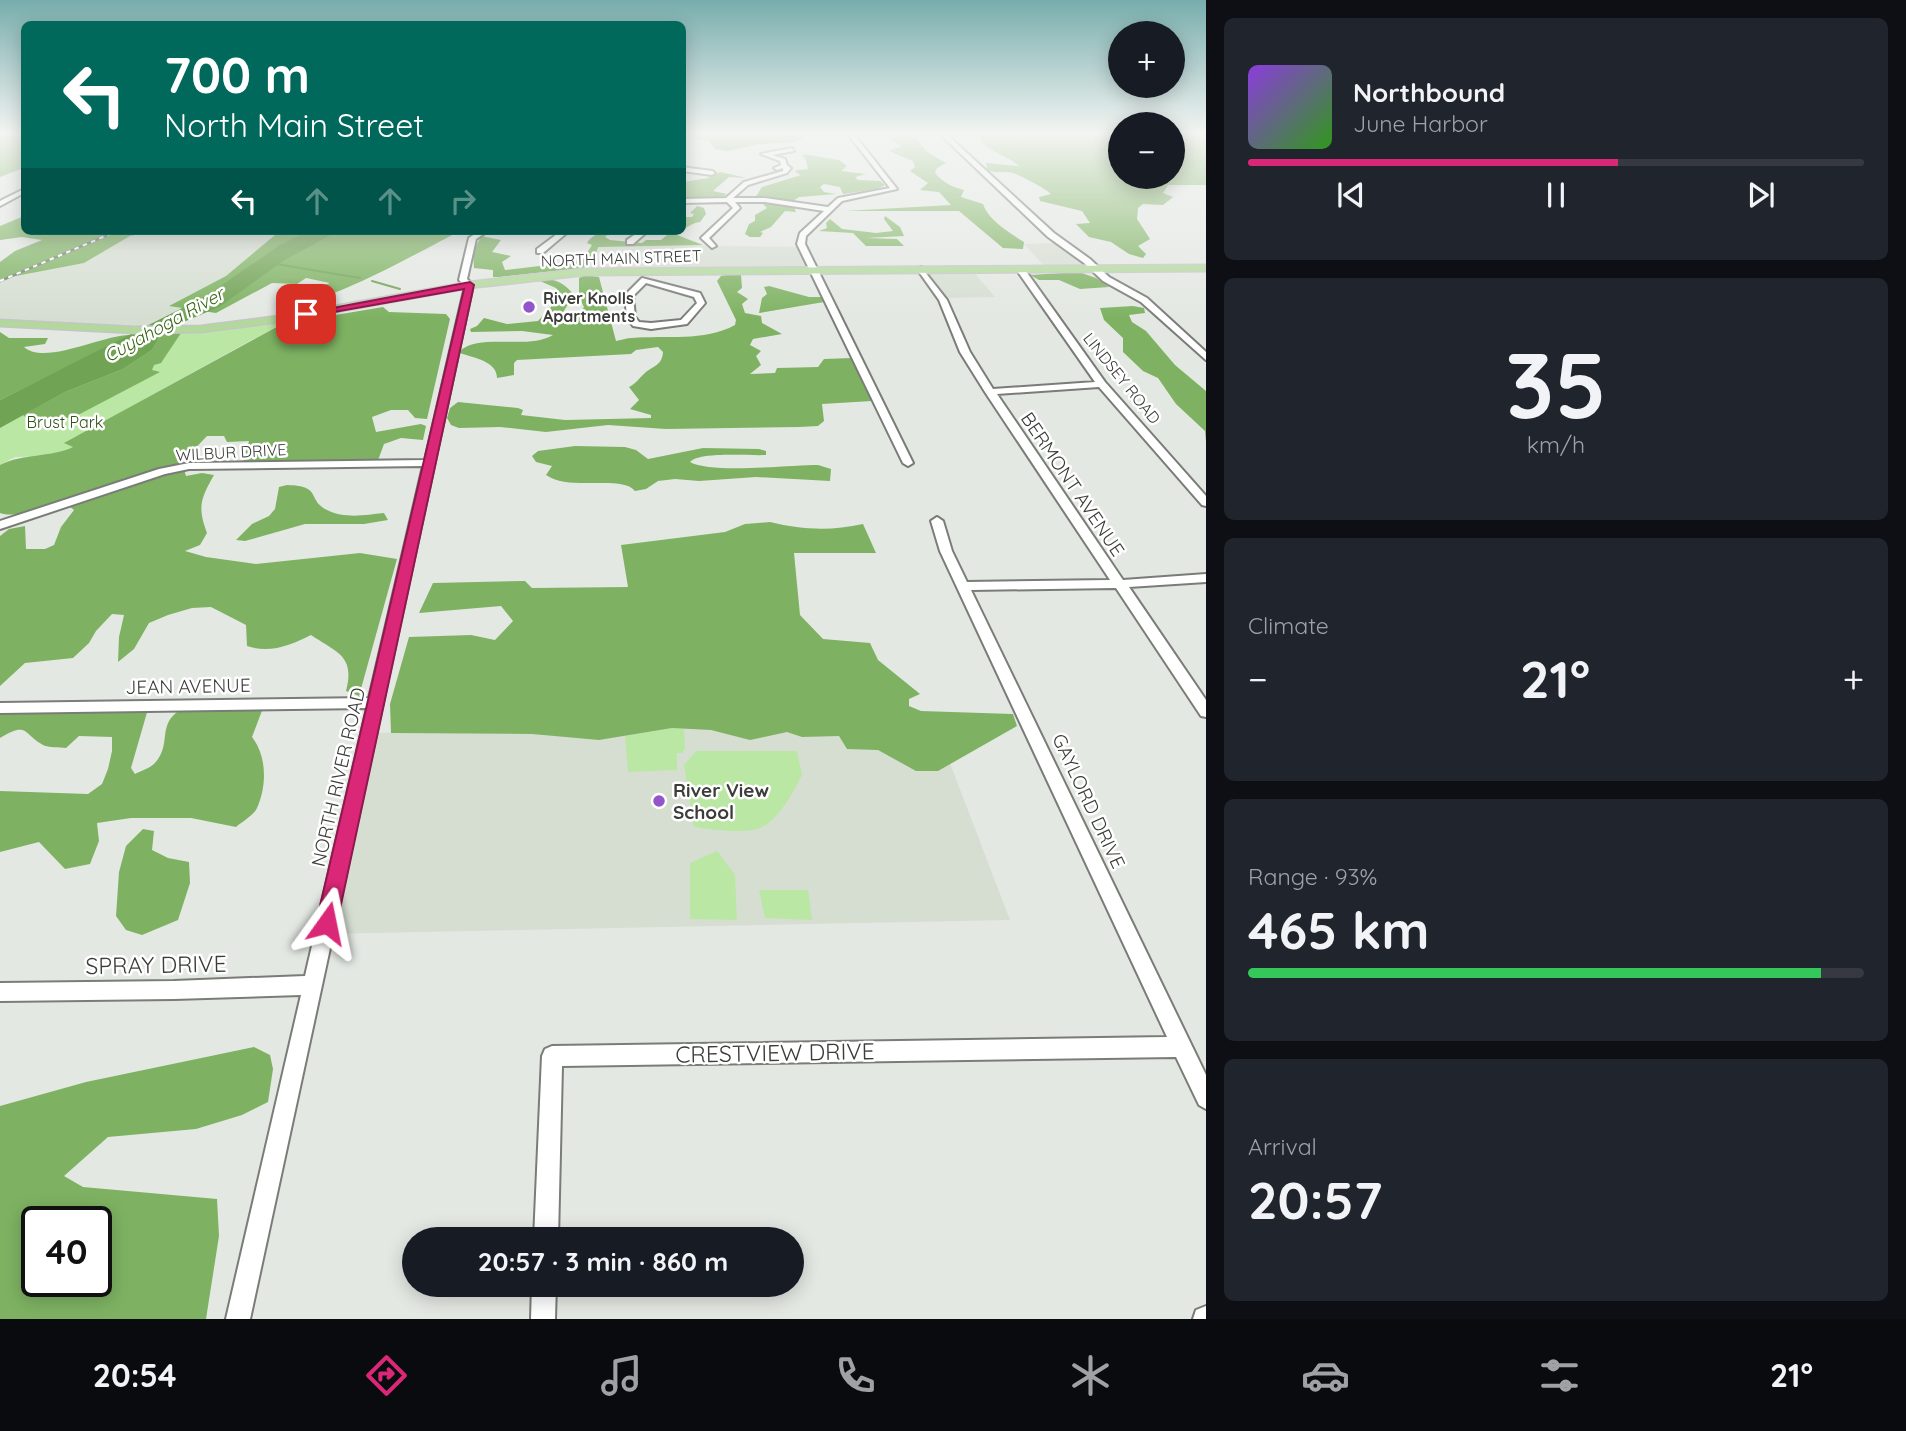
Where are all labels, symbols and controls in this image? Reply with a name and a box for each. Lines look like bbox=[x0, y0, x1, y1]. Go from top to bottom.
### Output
map controls bbox=[1108, 21, 1185, 189]
button: + bbox=[1108, 21, 1185, 98]
text: 700 m bbox=[164, 44, 310, 105]
icon: left bbox=[49, 49, 140, 140]
text: Northbound bbox=[1353, 76, 1505, 109]
text: North Main Street bbox=[164, 105, 424, 145]
text: June Harbor bbox=[1353, 109, 1488, 138]
button: − bbox=[1108, 112, 1185, 189]
icon: previous bbox=[1332, 176, 1370, 214]
icon: pause bbox=[1537, 176, 1575, 214]
icon: next bbox=[1742, 176, 1780, 214]
icon: left bbox=[225, 182, 263, 220]
icon: ahead bbox=[298, 182, 336, 220]
icon: ahead bbox=[371, 182, 409, 220]
icon: right bbox=[444, 182, 482, 220]
street label: NORTH MAIN STREET bbox=[540, 245, 702, 271]
water label: Cuyahoga River bbox=[100, 281, 230, 367]
pin bbox=[276, 284, 336, 344]
place label: River Knolls Apartments bbox=[543, 288, 635, 326]
icon: arrive bbox=[287, 295, 325, 333]
marker: River Knolls Apartments bbox=[521, 299, 537, 315]
text: 35 bbox=[1505, 327, 1607, 441]
street label: LINDSEY ROAD bbox=[1079, 328, 1165, 428]
street label: BERMONT AVENUE bbox=[1016, 407, 1130, 561]
park label: Brust Park bbox=[27, 412, 103, 432]
text: km/h bbox=[1527, 430, 1585, 459]
street label: WILBUR DRIVE bbox=[175, 439, 287, 465]
text: Climate bbox=[1248, 611, 1329, 640]
text: 21° bbox=[1520, 646, 1590, 711]
text: − bbox=[1248, 655, 1268, 703]
text: + bbox=[1843, 655, 1864, 703]
street label: JEAN AVENUE bbox=[125, 673, 251, 699]
street label: NORTH RIVER ROAD bbox=[306, 685, 370, 869]
street label: GAYLORD DRIVE bbox=[1047, 730, 1131, 872]
place label: River View School bbox=[673, 778, 769, 824]
marker: River View School bbox=[651, 793, 667, 809]
text: Range · 93% bbox=[1248, 862, 1377, 891]
position arrow bbox=[290, 886, 364, 960]
text: 465 km bbox=[1248, 897, 1429, 962]
street label: SPRAY DRIVE bbox=[85, 949, 227, 980]
street label: CRESTVIEW DRIVE bbox=[675, 1036, 875, 1069]
text: Arrival bbox=[1248, 1132, 1317, 1161]
text: 20:57 bbox=[1248, 1167, 1382, 1232]
speed limit sign: 40 bbox=[21, 1206, 112, 1297]
text: 20:57 · 3 min · 860 m bbox=[478, 1245, 728, 1278]
icon: directions bbox=[362, 1351, 411, 1400]
icon: music bbox=[597, 1351, 646, 1400]
icon: phone bbox=[831, 1351, 880, 1400]
icon: climate bbox=[1066, 1351, 1115, 1400]
icon: car bbox=[1301, 1351, 1350, 1400]
icon: filters bbox=[1535, 1351, 1584, 1400]
text: 20:54 bbox=[93, 1355, 177, 1395]
text: 21° bbox=[1770, 1355, 1813, 1395]

